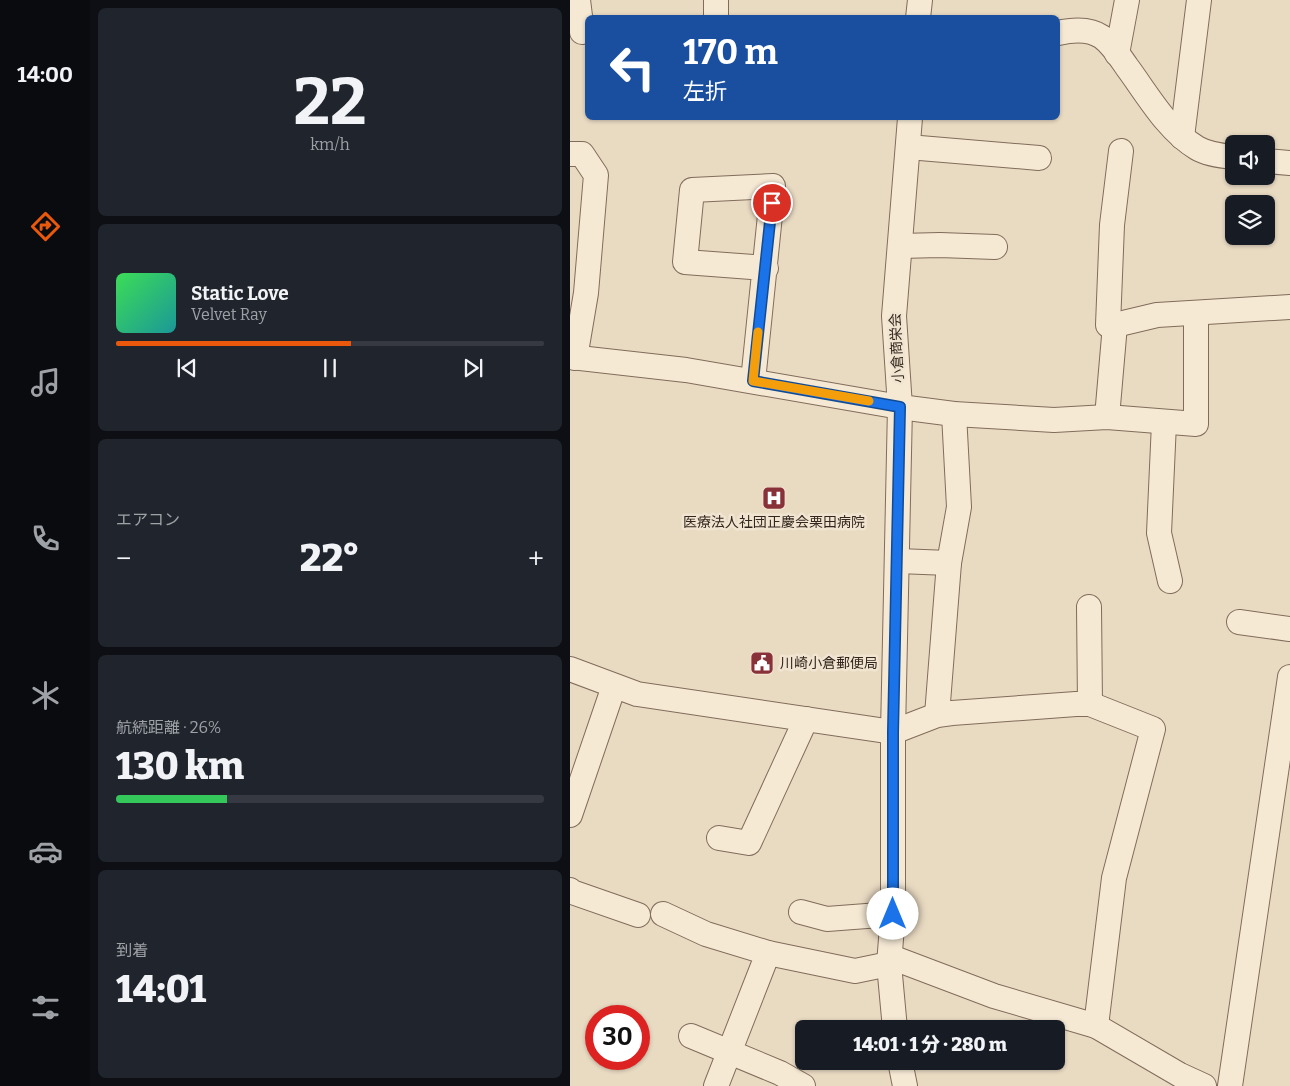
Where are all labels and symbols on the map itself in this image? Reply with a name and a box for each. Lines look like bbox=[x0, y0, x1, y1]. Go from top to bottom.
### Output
pin bbox=[751, 182, 793, 224]
street label: 小倉商栄会 bbox=[887, 313, 907, 383]
hospital icon: 医療法人社団正慶会栗田病院 bbox=[761, 485, 787, 511]
place label: 医療法人社団正慶会栗田病院 bbox=[683, 514, 865, 531]
public building icon: 川崎小倉郵便局 bbox=[749, 650, 775, 676]
place label: 川崎小倉郵便局 bbox=[780, 655, 878, 672]
position arrow bbox=[866, 887, 918, 939]
speed limit sign: 30 bbox=[585, 1005, 650, 1070]

